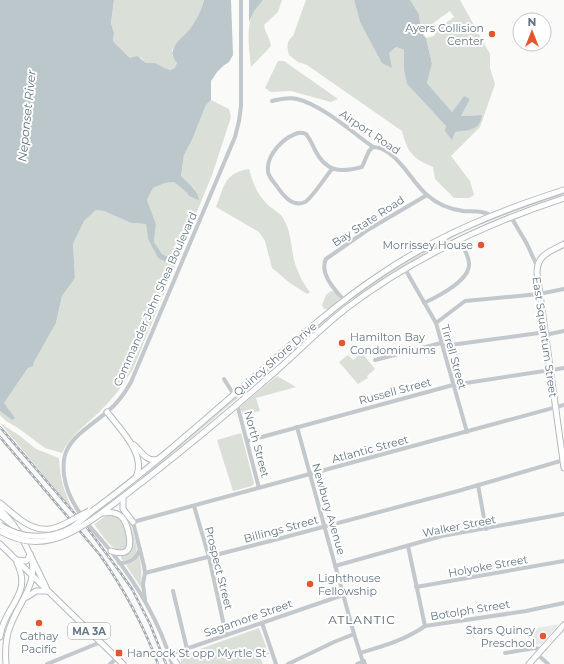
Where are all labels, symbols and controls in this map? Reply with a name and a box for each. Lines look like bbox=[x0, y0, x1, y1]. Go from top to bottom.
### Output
north arrow bbox=[512, 12, 552, 52]
text: N bbox=[528, 15, 536, 29]
place label: Ayers Collision Center bbox=[405, 21, 484, 48]
marker: Ayers Collision Center bbox=[487, 29, 497, 39]
water label: Neponset River bbox=[14, 69, 39, 163]
street label: Airport Road bbox=[337, 107, 403, 157]
street label: Bay State Road bbox=[329, 192, 407, 250]
street label: Commander John Shea Boulevard bbox=[110, 210, 200, 388]
place label: Morrissey House bbox=[383, 238, 473, 252]
marker: Morrissey House bbox=[476, 240, 486, 250]
street label: East Squantum Street bbox=[530, 276, 560, 399]
street label: Quincy Shore Drive bbox=[231, 319, 320, 399]
street label: Tirrell Street bbox=[438, 323, 470, 391]
place label: Hamilton Bay Condominiums bbox=[350, 330, 436, 357]
marker: Hamilton Bay Condominiums bbox=[337, 338, 347, 348]
street label: Russell Street bbox=[357, 374, 433, 407]
street label: North Street bbox=[241, 409, 273, 479]
street label: Atlantic Street bbox=[330, 432, 410, 466]
street label: Newbury Avenue bbox=[309, 462, 349, 557]
street label: Billings Street bbox=[242, 512, 320, 546]
street label: Walker Street bbox=[421, 512, 497, 540]
street label: Prospect Street bbox=[202, 525, 236, 612]
street label: Holyoke Street bbox=[447, 552, 529, 580]
place label: Lighthouse Fellowship bbox=[318, 571, 381, 598]
marker: Lighthouse Fellowship bbox=[305, 579, 315, 589]
street label: Sagamore Street bbox=[202, 596, 295, 640]
street label: Botolph Street bbox=[429, 597, 511, 623]
district label: ATLANTIC bbox=[328, 612, 396, 627]
marker: Cathay Pacific bbox=[34, 618, 44, 628]
road number: MA 3A bbox=[68, 623, 110, 639]
place label: Stars Quincy Preschool bbox=[466, 623, 535, 650]
place label: Cathay Pacific bbox=[20, 629, 58, 656]
marker: Stars Quincy Preschool bbox=[538, 631, 548, 641]
place label: Hancock St opp Myrtle St bbox=[127, 646, 267, 660]
marker: Hancock St opp Myrtle St bbox=[114, 648, 124, 658]

